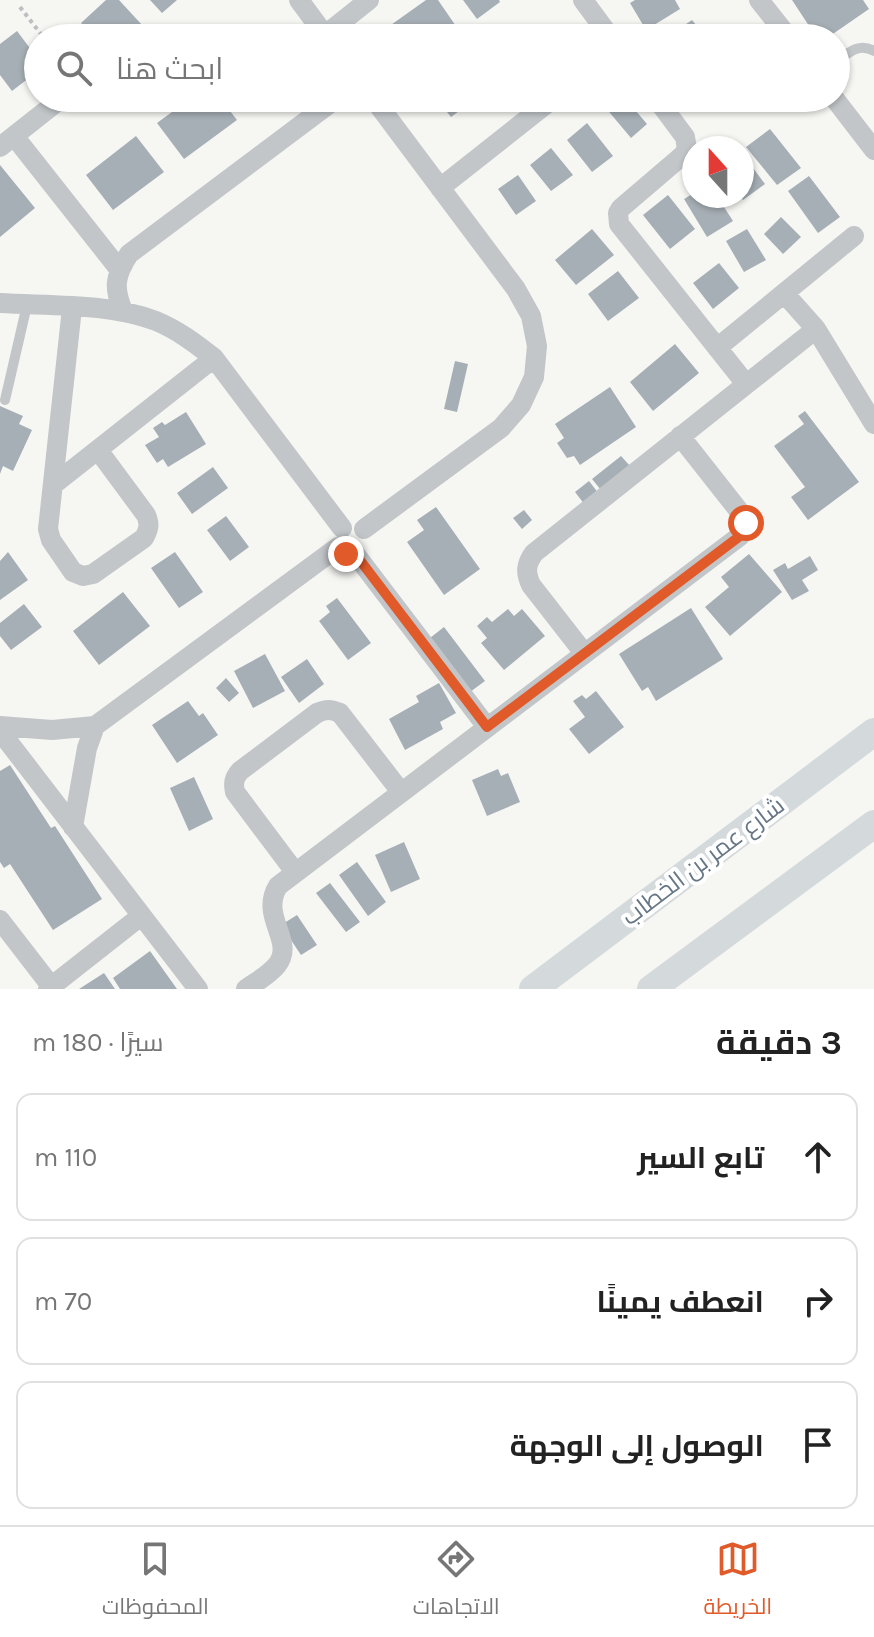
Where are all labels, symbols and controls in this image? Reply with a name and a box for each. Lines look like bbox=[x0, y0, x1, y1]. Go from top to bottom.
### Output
search box bbox=[24, 24, 850, 112]
icon: search bbox=[52, 46, 96, 90]
text: ابحث هنا bbox=[116, 51, 223, 87]
north arrow bbox=[682, 136, 754, 208]
route start bbox=[728, 505, 764, 541]
route end bbox=[328, 536, 364, 572]
street label: شارع عمر بن الخطاب bbox=[616, 791, 791, 933]
text: 3 دقيقة bbox=[716, 1023, 842, 1063]
text: سيرًا · 180 m bbox=[32, 1027, 163, 1058]
icon: ahead bbox=[796, 1135, 840, 1179]
text: تابع السير bbox=[637, 1140, 764, 1176]
text: 110 m bbox=[34, 1142, 97, 1173]
icon: right bbox=[796, 1279, 840, 1323]
text: انعطف يمينًا bbox=[596, 1284, 764, 1320]
text: 70 m bbox=[34, 1286, 92, 1317]
icon: arrive bbox=[796, 1423, 840, 1467]
text: الوصول إلى الوجهة bbox=[510, 1428, 764, 1464]
tab: المحفوظات bbox=[102, 1537, 209, 1627]
tab: الاتجاهات bbox=[413, 1537, 500, 1627]
tab: الخريطة bbox=[703, 1537, 772, 1627]

